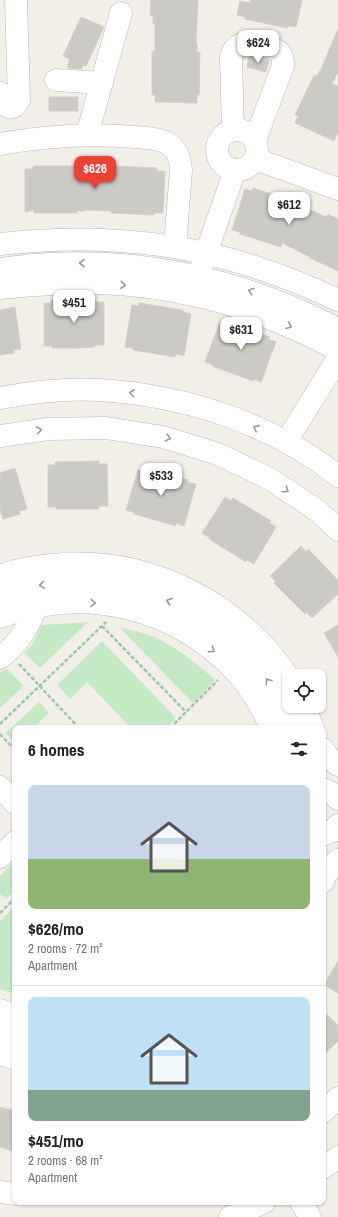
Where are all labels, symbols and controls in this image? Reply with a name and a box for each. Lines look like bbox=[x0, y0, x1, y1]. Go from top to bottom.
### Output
pin: $624 bbox=[234, 30, 282, 64]
text: $624 bbox=[246, 34, 270, 51]
pin: $626 bbox=[71, 156, 119, 190]
text: $626 bbox=[83, 160, 107, 177]
pin: $612 bbox=[265, 192, 313, 226]
text: $612 bbox=[277, 196, 301, 213]
one-way arrow bbox=[79, 259, 85, 267]
one-way arrow bbox=[120, 280, 126, 289]
one-way arrow bbox=[247, 288, 254, 296]
pin: $451 bbox=[50, 290, 98, 324]
text: $451 bbox=[62, 294, 86, 311]
pin: $631 bbox=[217, 317, 265, 351]
text: $631 bbox=[229, 321, 253, 338]
one-way arrow bbox=[285, 322, 292, 330]
one-way arrow bbox=[129, 389, 135, 398]
one-way arrow bbox=[253, 425, 261, 433]
one-way arrow bbox=[36, 426, 42, 435]
one-way arrow bbox=[164, 434, 171, 442]
pin: $533 bbox=[137, 463, 185, 497]
text: $533 bbox=[149, 467, 173, 484]
one-way arrow bbox=[282, 485, 289, 492]
one-way arrow bbox=[39, 580, 45, 589]
one-way arrow bbox=[166, 597, 173, 605]
one-way arrow bbox=[90, 598, 96, 607]
one-way arrow bbox=[207, 645, 214, 652]
map controls bbox=[282, 669, 326, 713]
button: locate bbox=[282, 669, 326, 713]
one-way arrow bbox=[266, 678, 273, 685]
text: 6 homes bbox=[28, 738, 85, 761]
icon: filters bbox=[288, 738, 310, 760]
icon: home bbox=[133, 811, 205, 883]
text: $626/mo bbox=[28, 917, 84, 940]
text: 2 rooms · 72 m² bbox=[28, 940, 103, 957]
text: Apartment bbox=[28, 957, 77, 974]
icon: home bbox=[133, 1023, 205, 1095]
text: $451/mo bbox=[28, 1129, 84, 1152]
text: 2 rooms · 68 m² bbox=[28, 1152, 103, 1169]
text: Apartment bbox=[28, 1169, 77, 1186]

